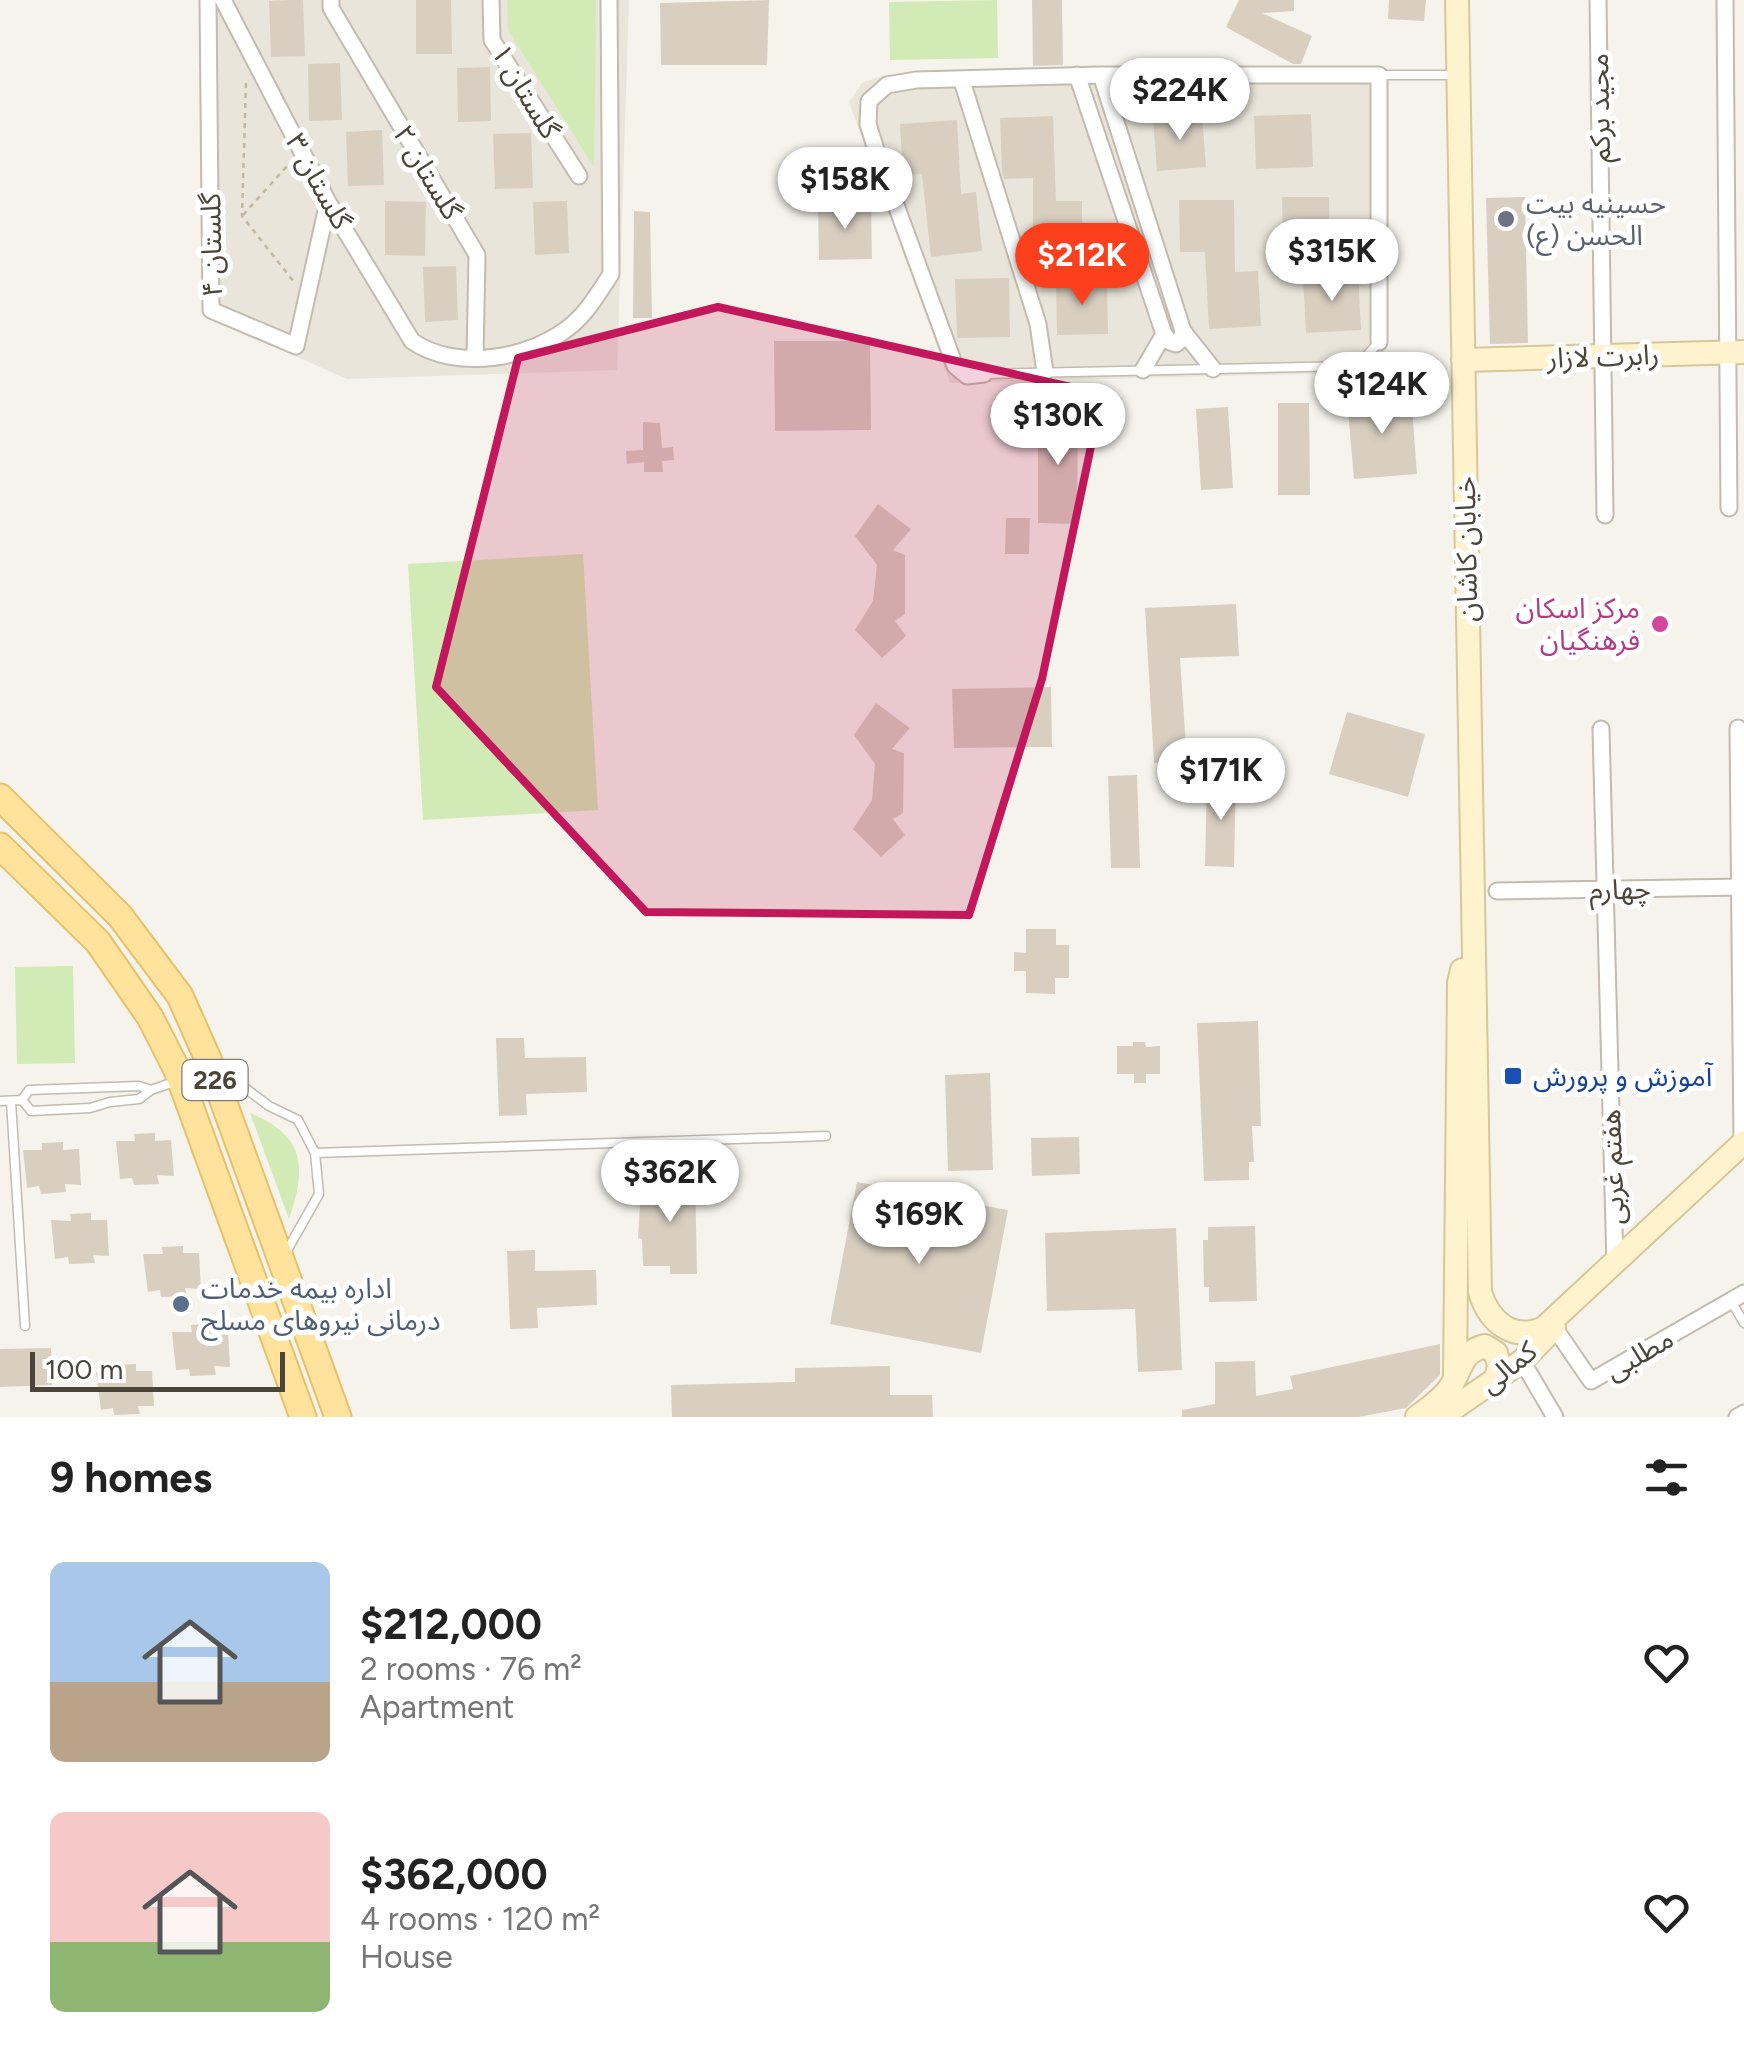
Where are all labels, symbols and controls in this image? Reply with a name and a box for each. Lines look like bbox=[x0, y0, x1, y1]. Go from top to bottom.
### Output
street label: گلستان ۱ bbox=[485, 37, 568, 145]
street label: مجید برکم bbox=[1581, 53, 1622, 163]
pin: $224K bbox=[1110, 58, 1250, 143]
text: $224K bbox=[1132, 71, 1228, 109]
street label: گلستان ۲ bbox=[387, 118, 470, 226]
street label: گلستان ۳ bbox=[279, 127, 359, 235]
pin: $158K bbox=[775, 147, 915, 232]
text: $158K bbox=[800, 160, 890, 198]
place label: حسینیه بیت الحسن (ع) bbox=[1526, 186, 1666, 256]
street label: گلستان ۴ bbox=[193, 192, 229, 298]
marker: حسینیه بیت الحسن (ع) bbox=[1495, 208, 1517, 230]
pin: $315K bbox=[1262, 219, 1402, 304]
pin: $212K bbox=[1012, 223, 1152, 308]
text: $315K bbox=[1288, 232, 1376, 270]
text: $212K bbox=[1037, 236, 1127, 274]
street label: رابرت لازار bbox=[1545, 337, 1660, 375]
pin: $124K bbox=[1312, 352, 1452, 437]
text: $124K bbox=[1336, 365, 1428, 403]
pin: $130K bbox=[988, 383, 1128, 468]
text: $130K bbox=[1012, 396, 1104, 434]
street label: خیابان کاشان bbox=[1448, 476, 1484, 622]
place label: مرکز اسکان فرهنگیان bbox=[1516, 591, 1640, 657]
marker: مرکز اسکان فرهنگیان bbox=[1649, 613, 1671, 635]
pin: $171K bbox=[1151, 738, 1291, 823]
text: $171K bbox=[1179, 751, 1263, 789]
street label: چهارم bbox=[1589, 871, 1651, 911]
place label: آموزش و پرورش bbox=[1533, 1059, 1714, 1094]
road number: 226 bbox=[182, 1060, 248, 1100]
marker: آموزش و پرورش bbox=[1502, 1065, 1524, 1087]
street label: هفتم غربی bbox=[1593, 1109, 1636, 1225]
pin: $362K bbox=[600, 1140, 740, 1225]
text: $362K bbox=[623, 1153, 717, 1191]
pin: $169K bbox=[849, 1182, 989, 1267]
text: $169K bbox=[874, 1195, 964, 1233]
place label: اداره بیمه خدمات درمانی نیروهای مسلح bbox=[201, 1271, 441, 1341]
marker: اداره بیمه خدمات درمانی نیروهای مسلح bbox=[170, 1293, 192, 1315]
street label: مطلبی bbox=[1599, 1321, 1679, 1387]
street label: کمالی bbox=[1473, 1333, 1544, 1400]
scale bar bbox=[30, 1347, 285, 1392]
text: 100 m bbox=[45, 1352, 123, 1386]
icon: filters bbox=[1639, 1450, 1694, 1505]
text: 9 homes bbox=[50, 1452, 212, 1503]
text: $212,000 bbox=[360, 1599, 542, 1650]
icon: home bbox=[130, 1602, 250, 1722]
icon: heart bbox=[1639, 1635, 1694, 1690]
text: 2 rooms · 76 m² bbox=[360, 1650, 582, 1688]
text: Apartment bbox=[360, 1688, 514, 1726]
text: $362,000 bbox=[360, 1849, 548, 1900]
icon: home bbox=[130, 1852, 250, 1972]
icon: heart bbox=[1639, 1885, 1694, 1940]
text: 4 rooms · 120 m² bbox=[360, 1900, 600, 1938]
text: House bbox=[360, 1938, 453, 1976]

